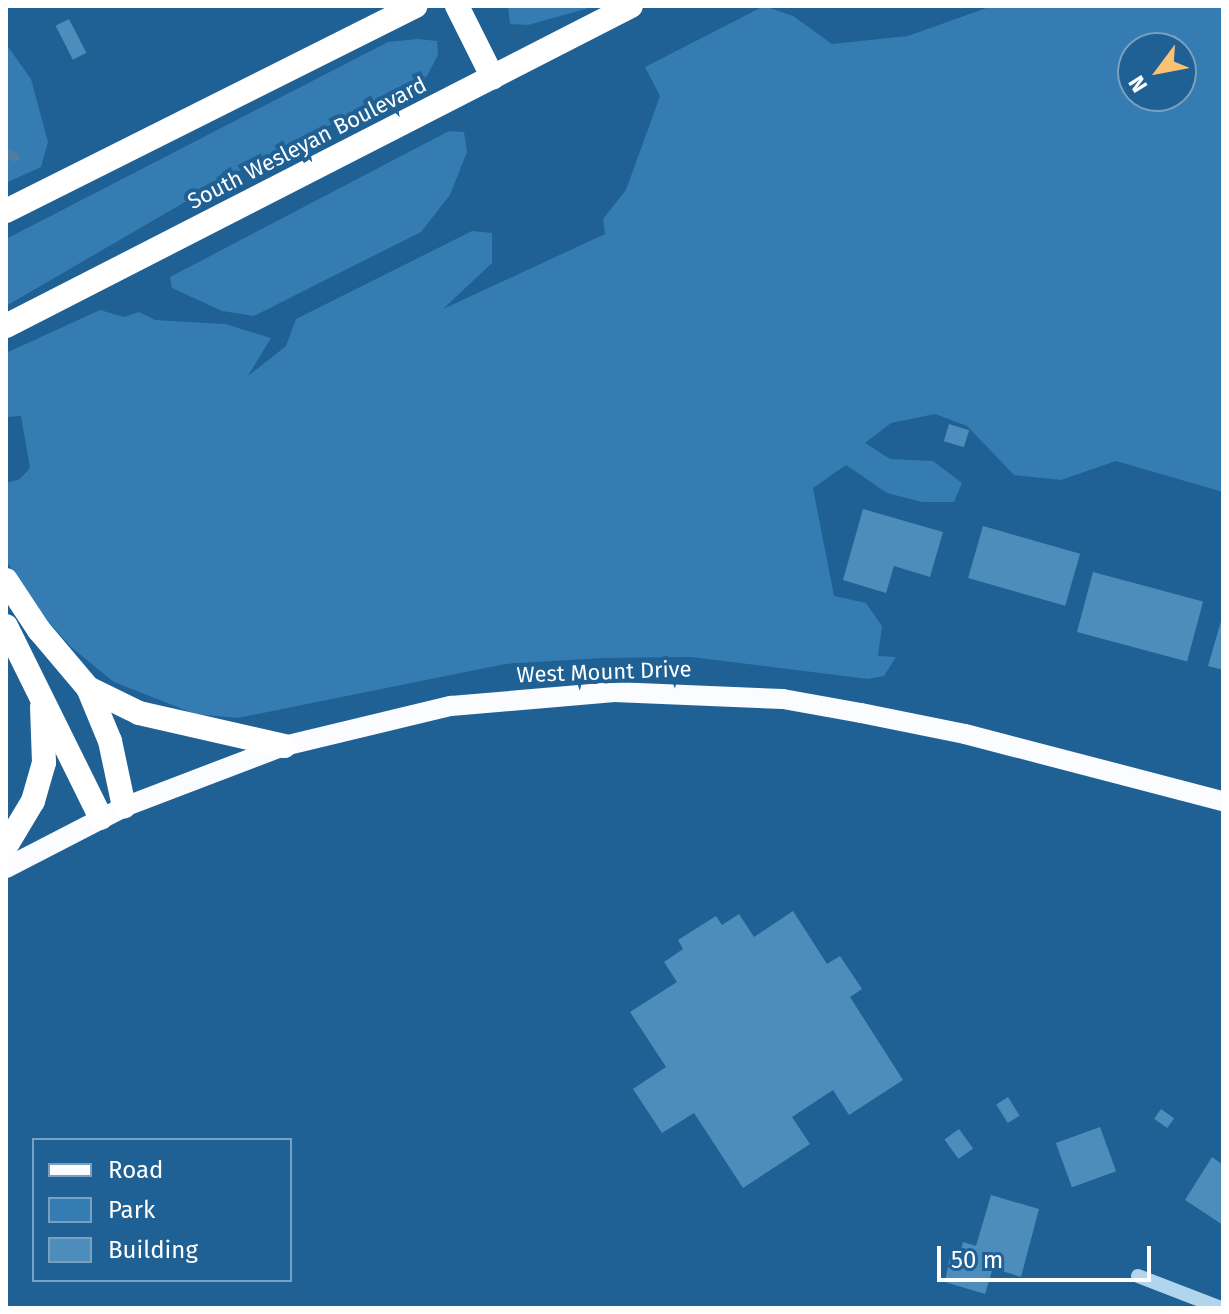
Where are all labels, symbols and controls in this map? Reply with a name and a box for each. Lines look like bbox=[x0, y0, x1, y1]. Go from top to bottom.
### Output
north arrow bbox=[1117, 32, 1197, 112]
street label: South Wesleyan Boulevard bbox=[183, 71, 431, 215]
text: N bbox=[1123, 71, 1153, 97]
street label: West Mount Drive bbox=[516, 656, 692, 688]
legend bbox=[32, 1138, 292, 1282]
text: Road bbox=[108, 1156, 163, 1184]
text: Park bbox=[108, 1196, 155, 1224]
scale bar bbox=[941, 1230, 1155, 1280]
text: Building bbox=[108, 1236, 198, 1264]
text: 50 m bbox=[951, 1246, 1003, 1274]

